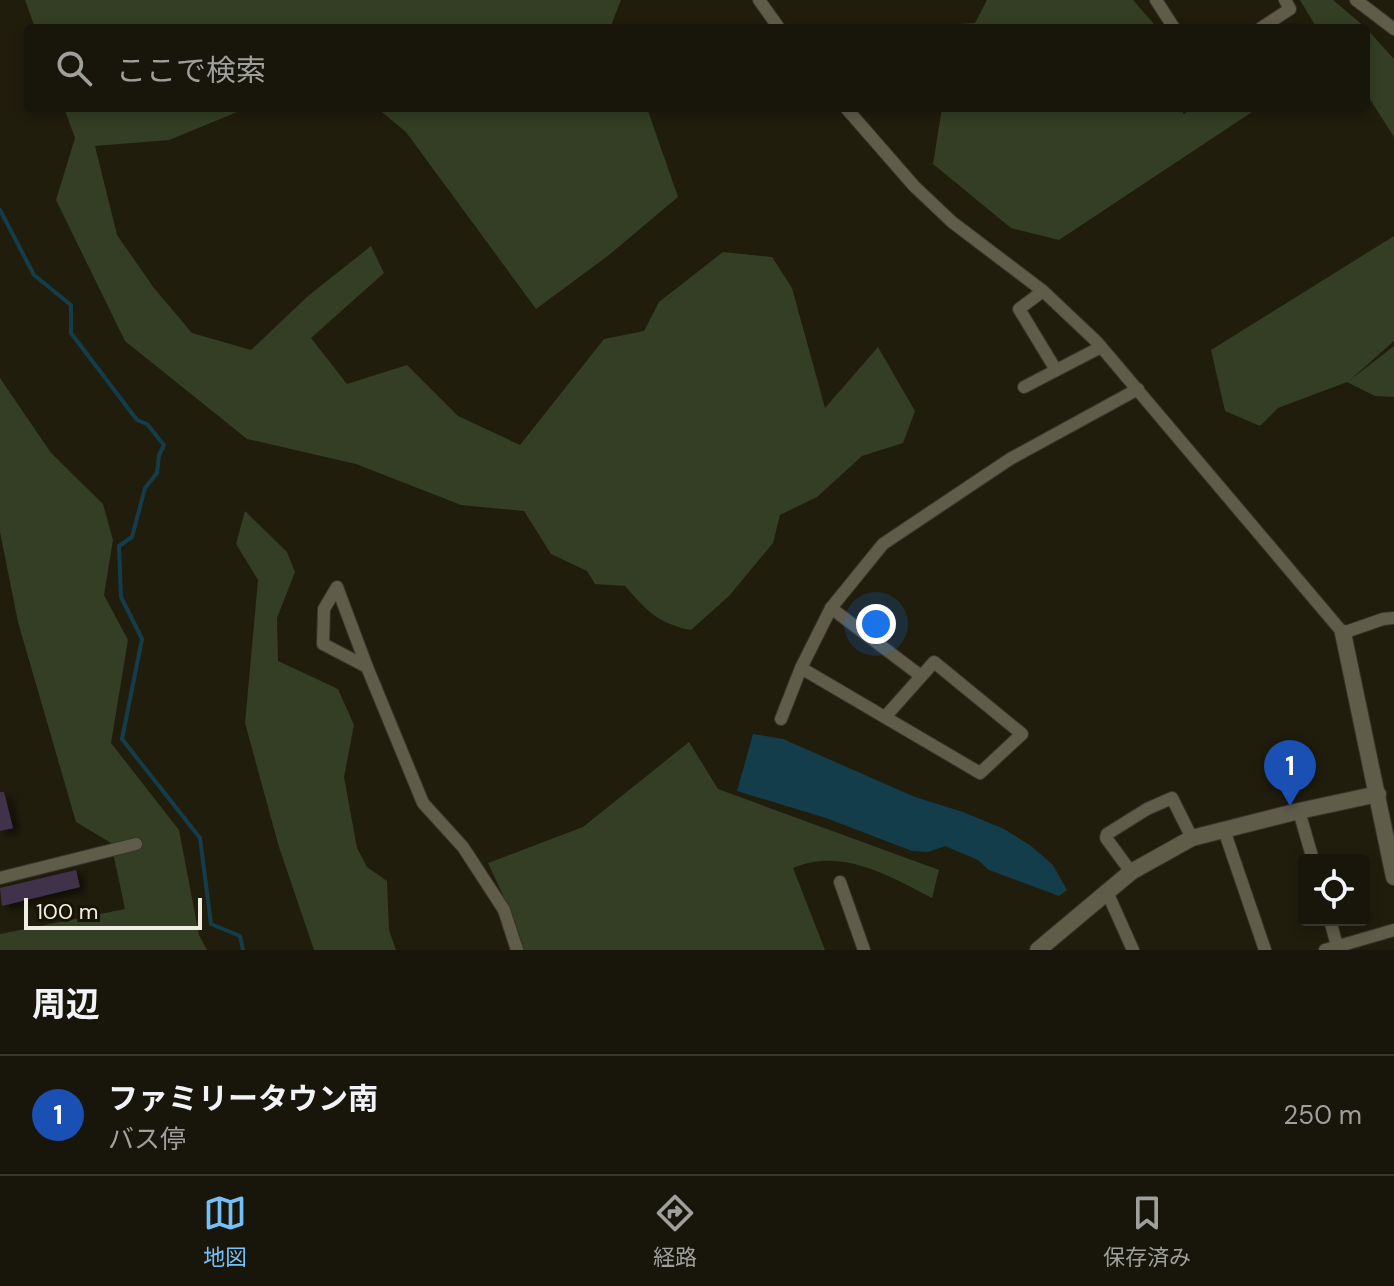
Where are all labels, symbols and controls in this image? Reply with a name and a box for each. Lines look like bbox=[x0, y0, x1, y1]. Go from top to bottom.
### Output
search box bbox=[24, 24, 1370, 112]
icon: search bbox=[52, 46, 96, 90]
text: ここで検索 bbox=[116, 51, 266, 90]
your location bbox=[856, 604, 896, 644]
pin: 1 bbox=[1264, 740, 1316, 806]
map controls bbox=[1298, 854, 1370, 926]
button: locate bbox=[1298, 854, 1370, 926]
scale bar bbox=[24, 894, 202, 930]
text: 100 m bbox=[36, 897, 98, 926]
text: 周辺 bbox=[32, 982, 100, 1027]
text: ファミリータウン南 bbox=[108, 1079, 378, 1118]
text: 1 bbox=[53, 1098, 63, 1132]
text: 250 m bbox=[1283, 1098, 1362, 1132]
text: バス停 bbox=[108, 1122, 186, 1156]
tab: 地図 bbox=[203, 1191, 247, 1272]
tab: 経路 bbox=[653, 1191, 697, 1272]
tab: 保存済み bbox=[1103, 1191, 1191, 1272]

